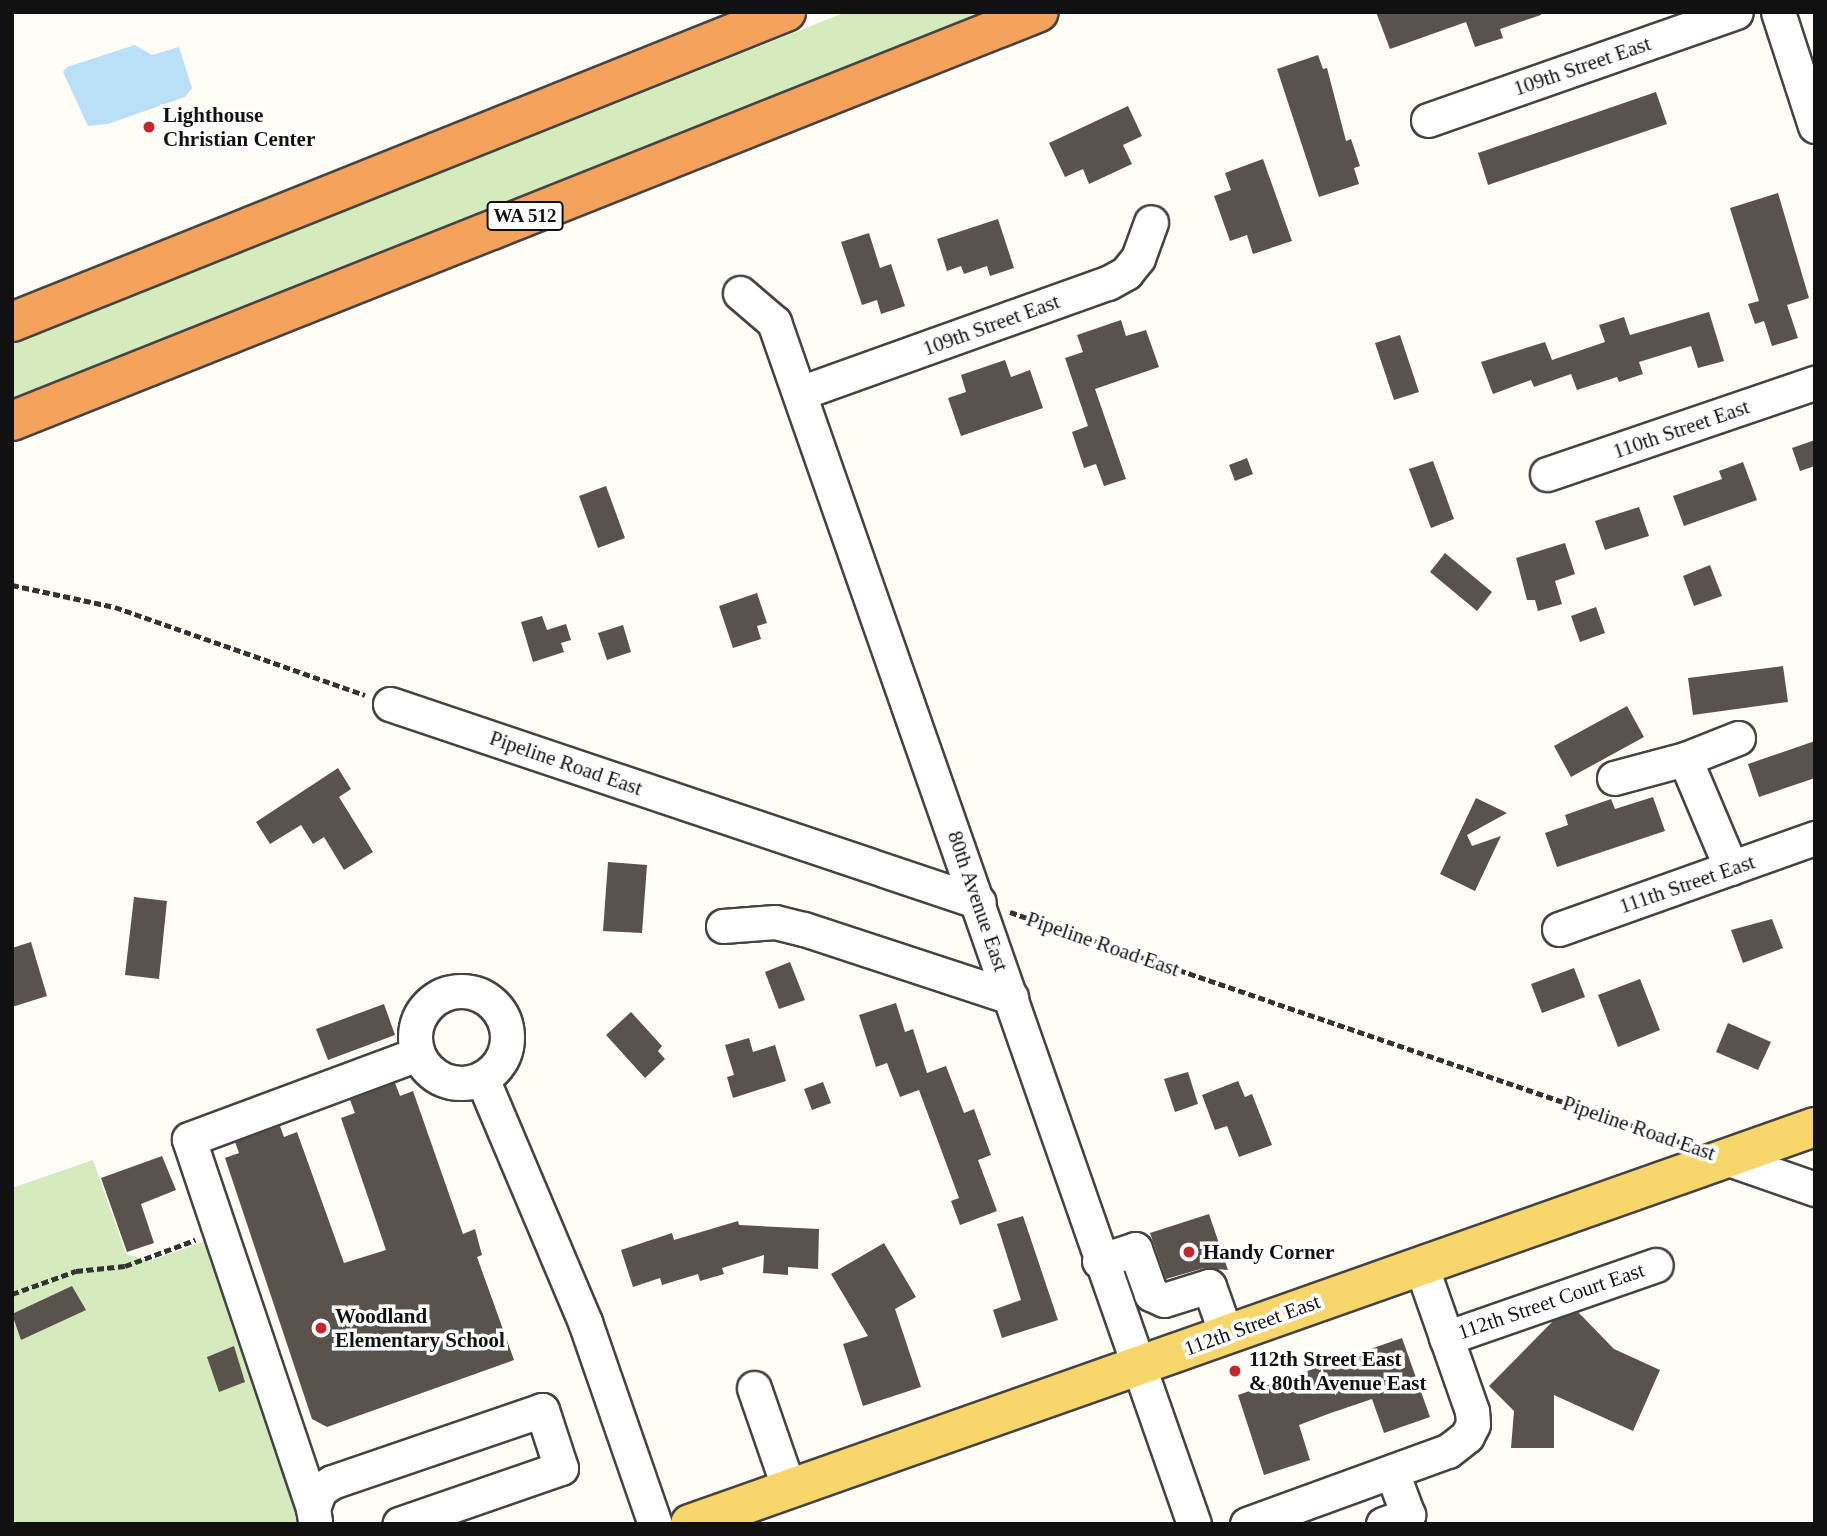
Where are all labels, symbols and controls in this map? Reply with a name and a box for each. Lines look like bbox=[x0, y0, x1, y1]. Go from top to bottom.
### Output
street label: 109th Street East bbox=[1510, 31, 1654, 101]
place label: Lighthouse Christian Center bbox=[163, 102, 315, 152]
marker: Lighthouse Christian Center bbox=[141, 119, 157, 135]
road number: WA 512 bbox=[485, 200, 565, 232]
street label: 109th Street East bbox=[919, 289, 1063, 361]
street label: 110th Street East bbox=[1609, 394, 1753, 464]
street label: Pipeline Road East bbox=[486, 725, 646, 801]
street label: 80th Avenue East bbox=[942, 827, 1014, 975]
street label: 111th Street East bbox=[1616, 849, 1758, 919]
street label: Pipeline Road East bbox=[1023, 906, 1183, 982]
street label: Pipeline Road East bbox=[1559, 1090, 1719, 1166]
place label: Handy Corner bbox=[1203, 1239, 1334, 1265]
marker: Handy Corner bbox=[1181, 1244, 1197, 1260]
street label: 112th Street Court East bbox=[1454, 1257, 1648, 1345]
street label: 112th Street East bbox=[1181, 1289, 1323, 1361]
place label: Woodland Elementary School bbox=[335, 1303, 505, 1353]
marker: Woodland Elementary School bbox=[313, 1320, 329, 1336]
place label: 112th Street East & 80th Avenue East bbox=[1249, 1346, 1428, 1396]
marker: 112th Street East & 80th Avenue East bbox=[1227, 1363, 1243, 1379]

